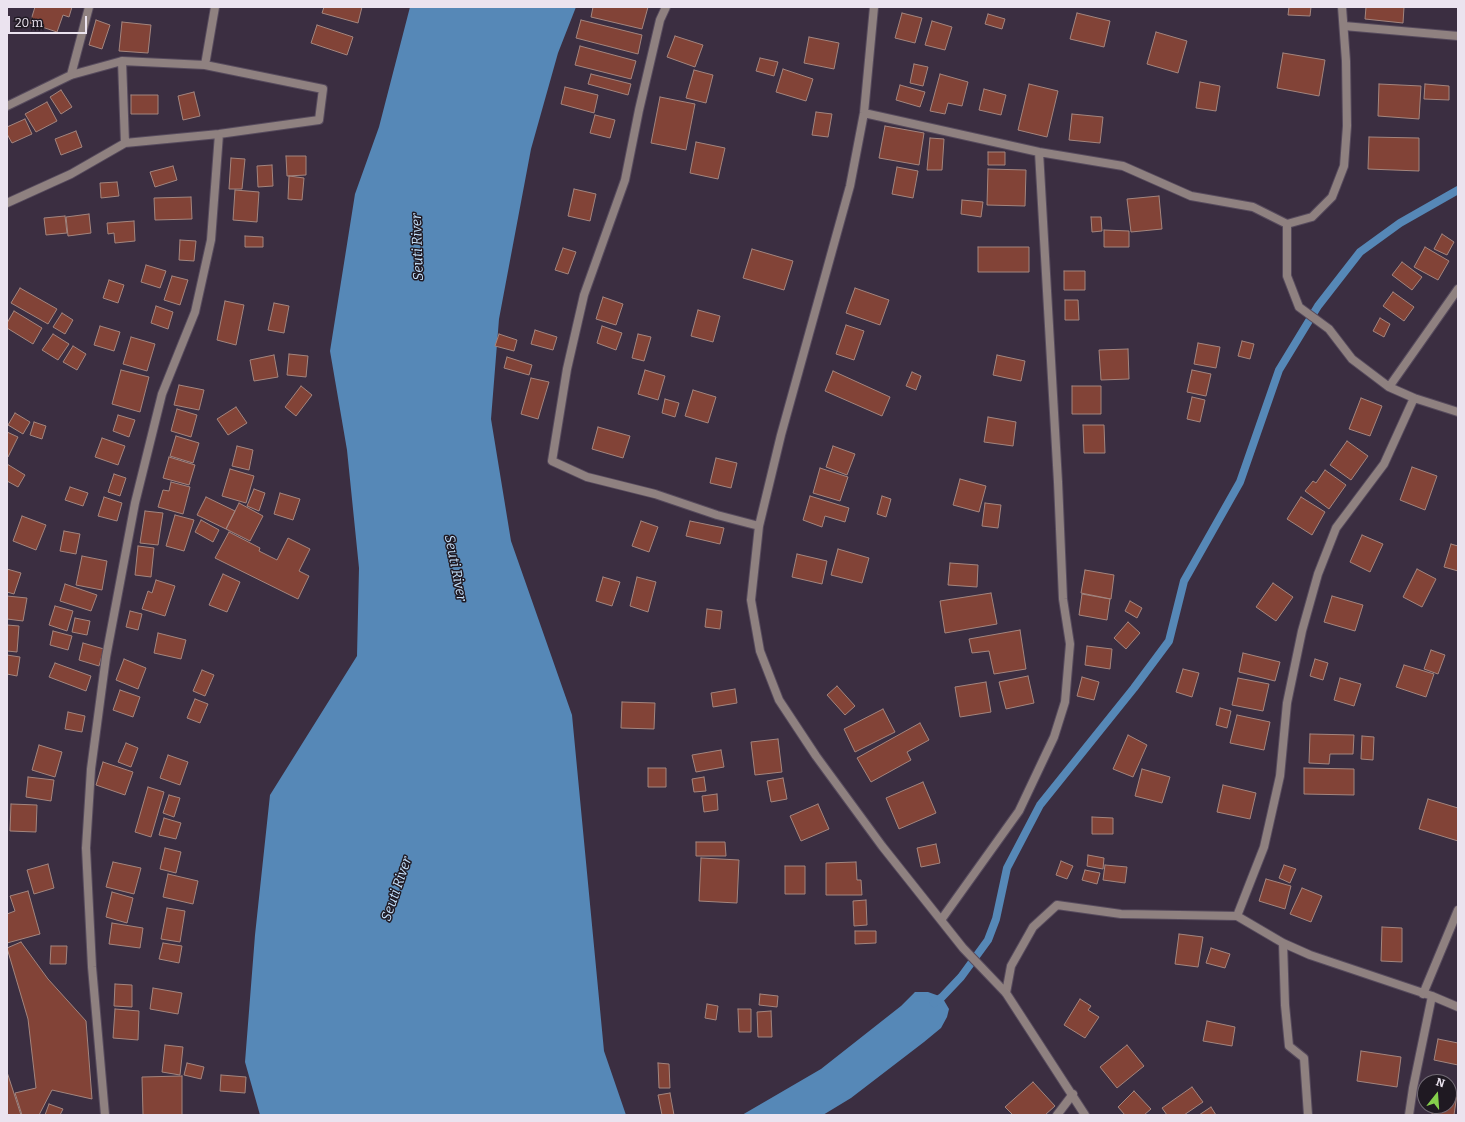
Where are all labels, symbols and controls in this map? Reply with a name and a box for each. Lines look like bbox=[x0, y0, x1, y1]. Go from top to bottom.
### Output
scale bar bbox=[10, 8, 89, 34]
text: 20 m bbox=[15, 16, 43, 30]
water label: Seuti River bbox=[408, 213, 428, 281]
water label: Seuti River bbox=[440, 533, 470, 603]
water label: Seuti River bbox=[378, 854, 416, 924]
north arrow bbox=[1417, 1074, 1457, 1114]
text: N bbox=[1434, 1076, 1446, 1090]

